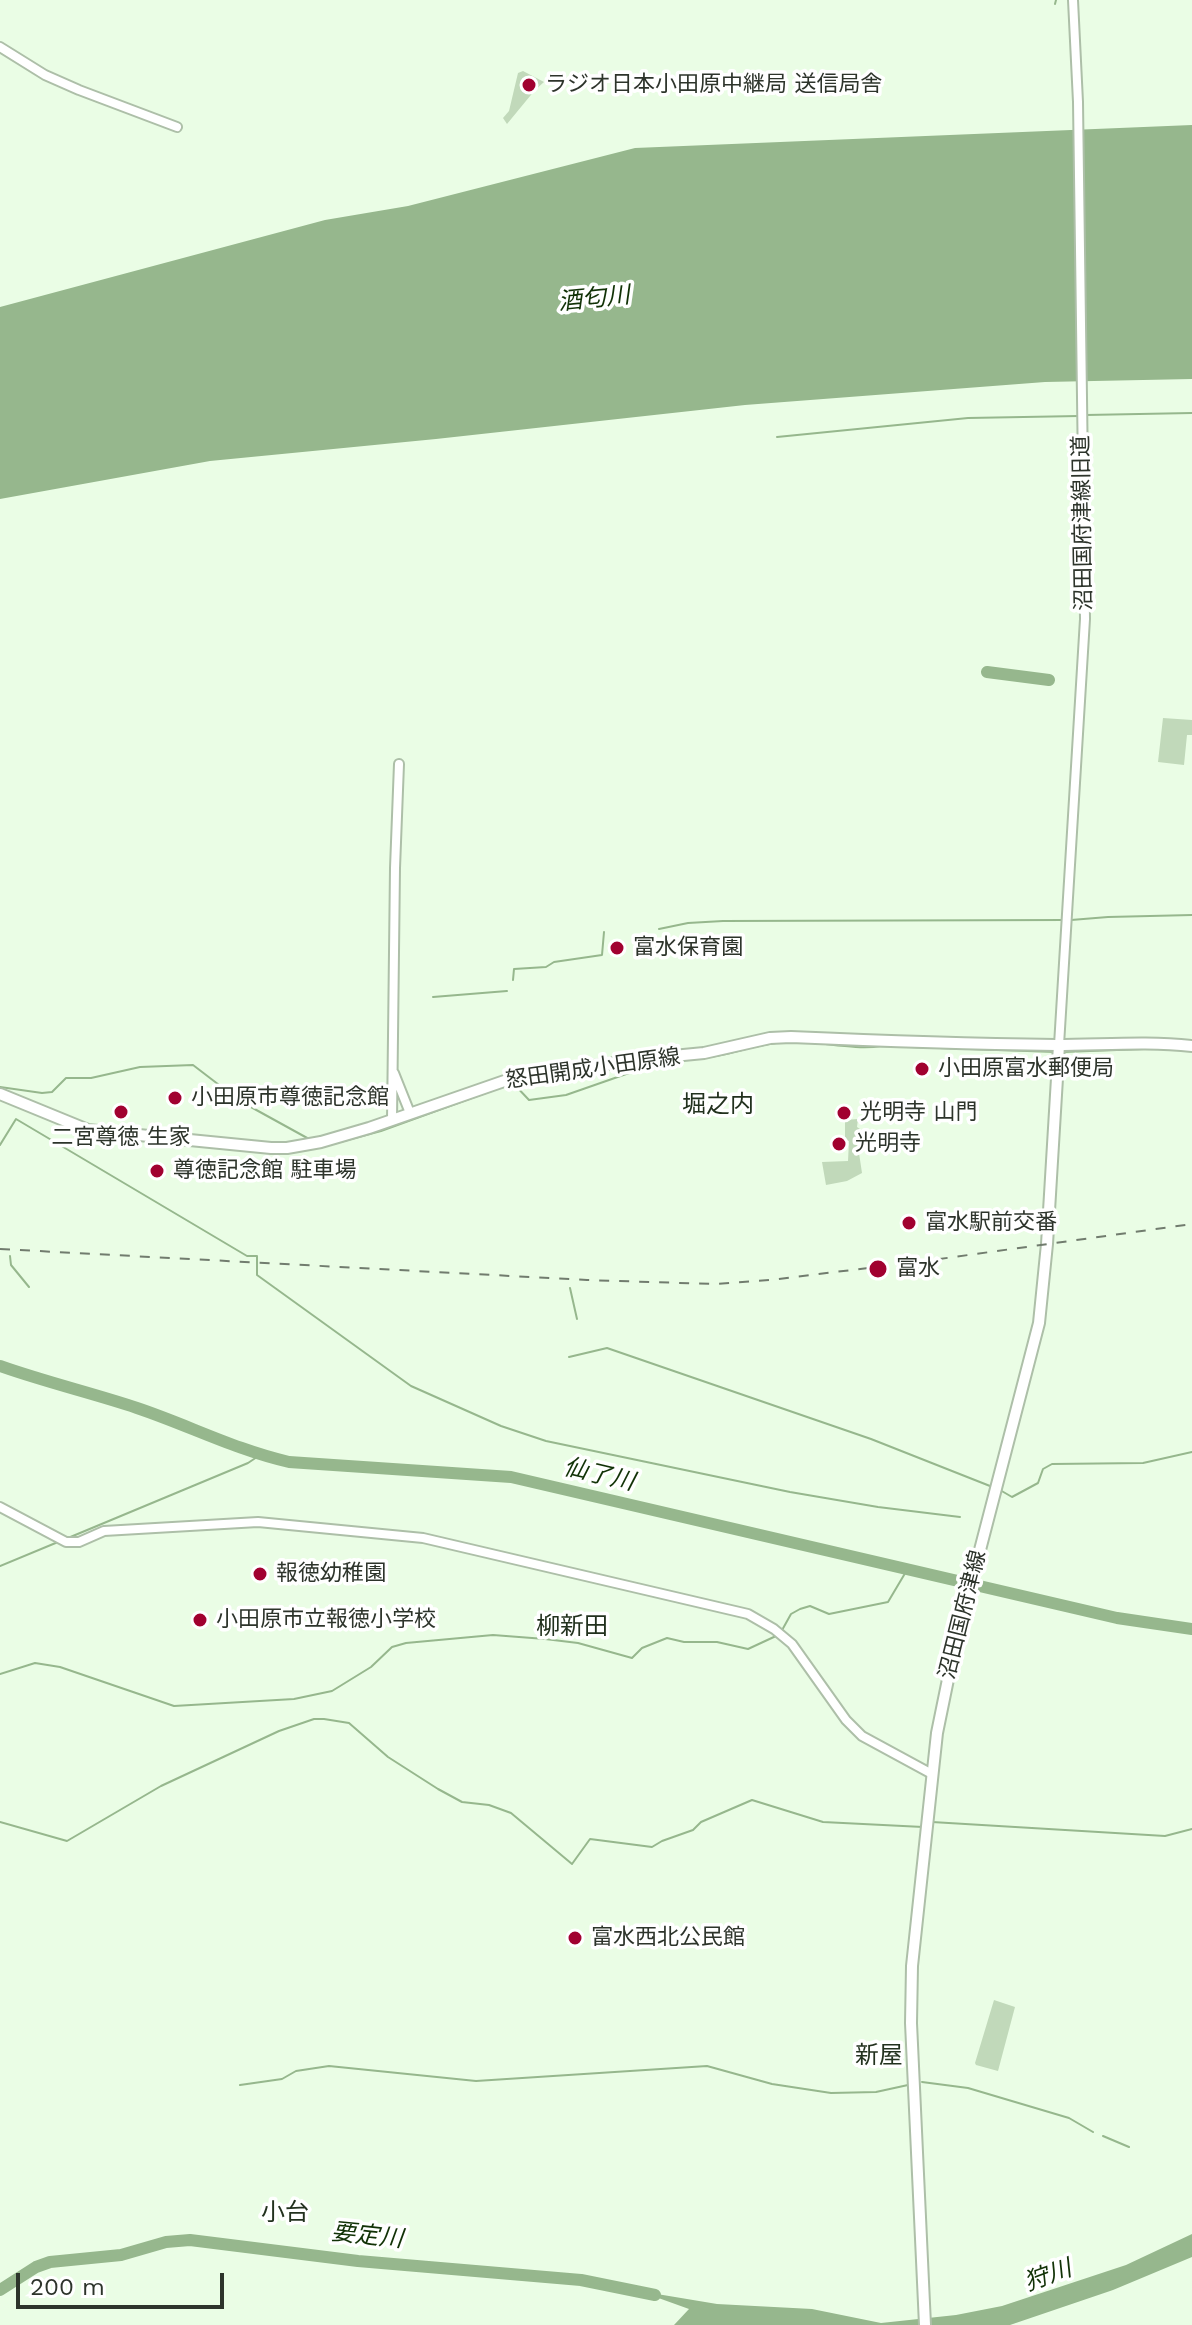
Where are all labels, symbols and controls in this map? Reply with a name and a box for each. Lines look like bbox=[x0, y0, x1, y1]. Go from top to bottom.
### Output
place label: ラジオ日本小田原中継局 送信局舎 bbox=[545, 72, 883, 98]
marker: ラジオ日本小田原中継局 送信局舎 bbox=[520, 76, 538, 94]
water label: 酒匂川 bbox=[557, 281, 631, 317]
street label: 沼田国府津線旧道 bbox=[1068, 435, 1098, 611]
place label: 富水保育園 bbox=[633, 935, 743, 961]
marker: 富水保育園 bbox=[608, 939, 626, 957]
street label: 怒田開成小田原線 bbox=[504, 1044, 682, 1094]
place label: 小田原富水郵便局 bbox=[938, 1056, 1114, 1082]
marker: 小田原富水郵便局 bbox=[913, 1060, 931, 1078]
place label: 小田原市尊徳記念館 bbox=[191, 1085, 389, 1111]
marker: 小田原市尊徳記念館 bbox=[166, 1089, 184, 1107]
district label: 堀之内 bbox=[682, 1091, 754, 1119]
place label: 光明寺 山門 bbox=[860, 1100, 978, 1126]
marker: 二宮尊徳 生家 bbox=[112, 1103, 130, 1121]
marker: 光明寺 山門 bbox=[835, 1104, 853, 1122]
place label: 二宮尊徳 生家 bbox=[51, 1125, 191, 1151]
place label: 光明寺 bbox=[855, 1131, 921, 1157]
marker: 光明寺 bbox=[830, 1135, 848, 1153]
place label: 尊徳記念館 駐車場 bbox=[173, 1158, 357, 1184]
marker: 尊徳記念館 駐車場 bbox=[148, 1162, 166, 1180]
place label: 富水駅前交番 bbox=[925, 1210, 1057, 1236]
marker: 富水駅前交番 bbox=[900, 1214, 918, 1232]
place label: 富水 bbox=[896, 1256, 940, 1282]
marker: 富水 bbox=[867, 1258, 889, 1280]
water label: 仙了川 bbox=[561, 1453, 637, 1497]
street label: 沼田国府津線 bbox=[934, 1548, 992, 1682]
place label: 報徳幼稚園 bbox=[276, 1561, 386, 1587]
marker: 報徳幼稚園 bbox=[251, 1565, 269, 1583]
place label: 小田原市立報徳小学校 bbox=[216, 1607, 436, 1633]
marker: 小田原市立報徳小学校 bbox=[191, 1611, 209, 1629]
district label: 柳新田 bbox=[536, 1613, 608, 1641]
place label: 富水西北公民館 bbox=[591, 1925, 745, 1951]
marker: 富水西北公民館 bbox=[566, 1929, 584, 1947]
district label: 新屋 bbox=[855, 2042, 903, 2070]
district label: 小台 bbox=[261, 2199, 309, 2227]
water label: 要定川 bbox=[330, 2218, 404, 2254]
water label: 狩川 bbox=[1021, 2254, 1075, 2298]
scale bar bbox=[20, 2257, 228, 2307]
text: 200 m bbox=[30, 2273, 105, 2301]

